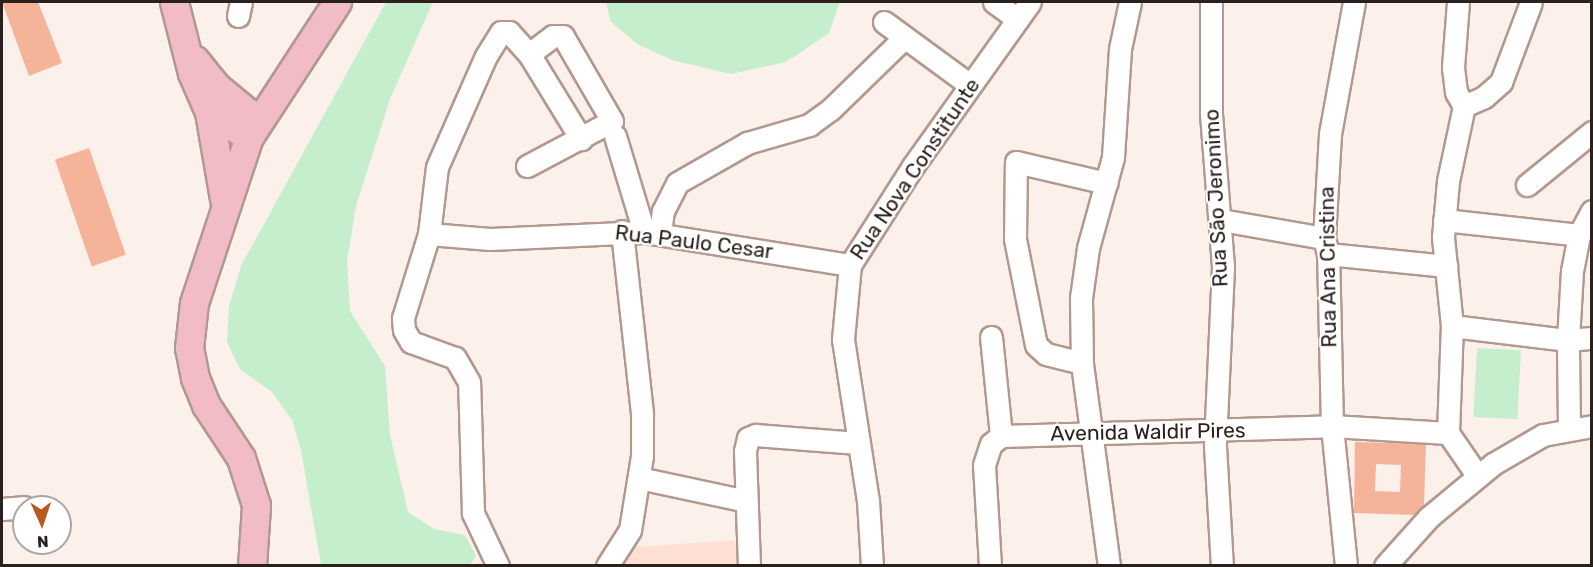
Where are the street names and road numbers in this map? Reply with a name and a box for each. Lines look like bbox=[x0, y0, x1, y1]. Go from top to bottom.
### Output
street label: Rua Nova Constitunte bbox=[845, 73, 985, 265]
street label: Rua São Jeronimo bbox=[1199, 108, 1233, 288]
street label: Rua Ana Cristina bbox=[1314, 186, 1342, 348]
street label: Rua Paulo Cesar bbox=[614, 220, 774, 264]
street label: Avenida Waldir Pires bbox=[1050, 418, 1246, 446]

